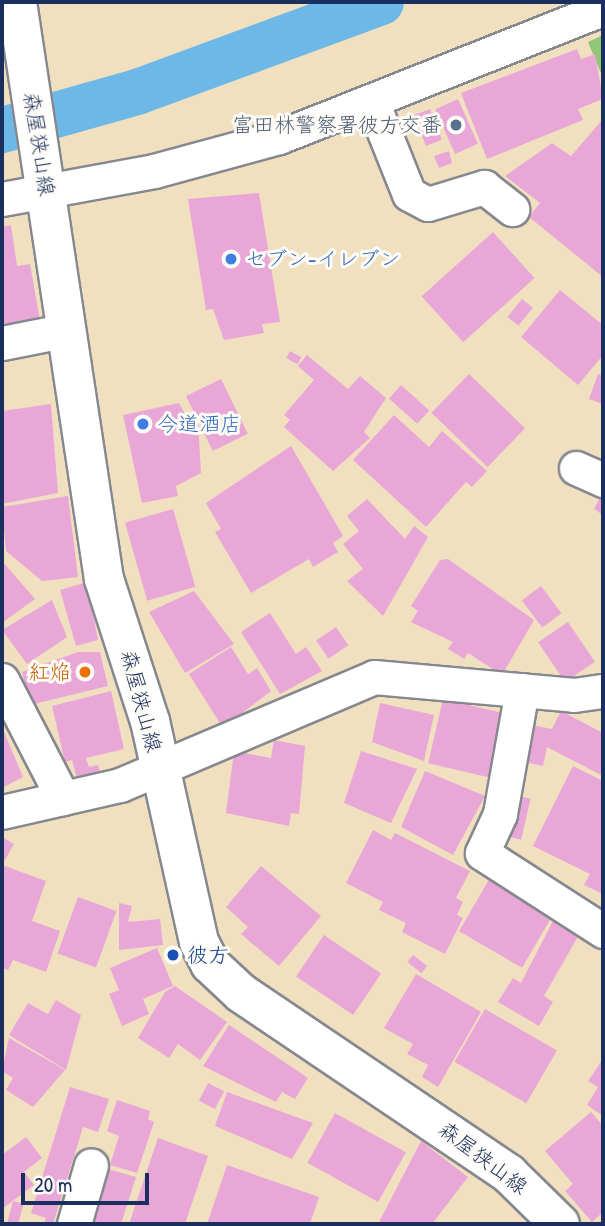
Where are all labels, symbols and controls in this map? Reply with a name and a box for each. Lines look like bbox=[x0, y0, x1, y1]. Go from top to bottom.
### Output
street label: 森屋狭山線 bbox=[18, 90, 60, 198]
place label: 富田林警察署彼方交番 bbox=[232, 112, 442, 138]
marker: 富田林警察署彼方交番 bbox=[448, 117, 464, 133]
place label: セブン-イレブン bbox=[245, 246, 400, 272]
marker: セブン-イレブン bbox=[223, 251, 239, 267]
place label: 今道酒店 bbox=[157, 411, 241, 437]
marker: 今道酒店 bbox=[135, 416, 151, 432]
street label: 森屋狭山線 bbox=[115, 647, 167, 755]
place label: 紅焔 bbox=[29, 659, 71, 685]
marker: 紅焔 bbox=[77, 664, 93, 680]
place label: 彼方 bbox=[187, 942, 229, 968]
marker: 彼方 bbox=[165, 947, 181, 963]
street label: 森屋狭山線 bbox=[433, 1116, 533, 1200]
scale bar bbox=[24, 1160, 152, 1204]
text: 20 m bbox=[34, 1170, 72, 1199]

